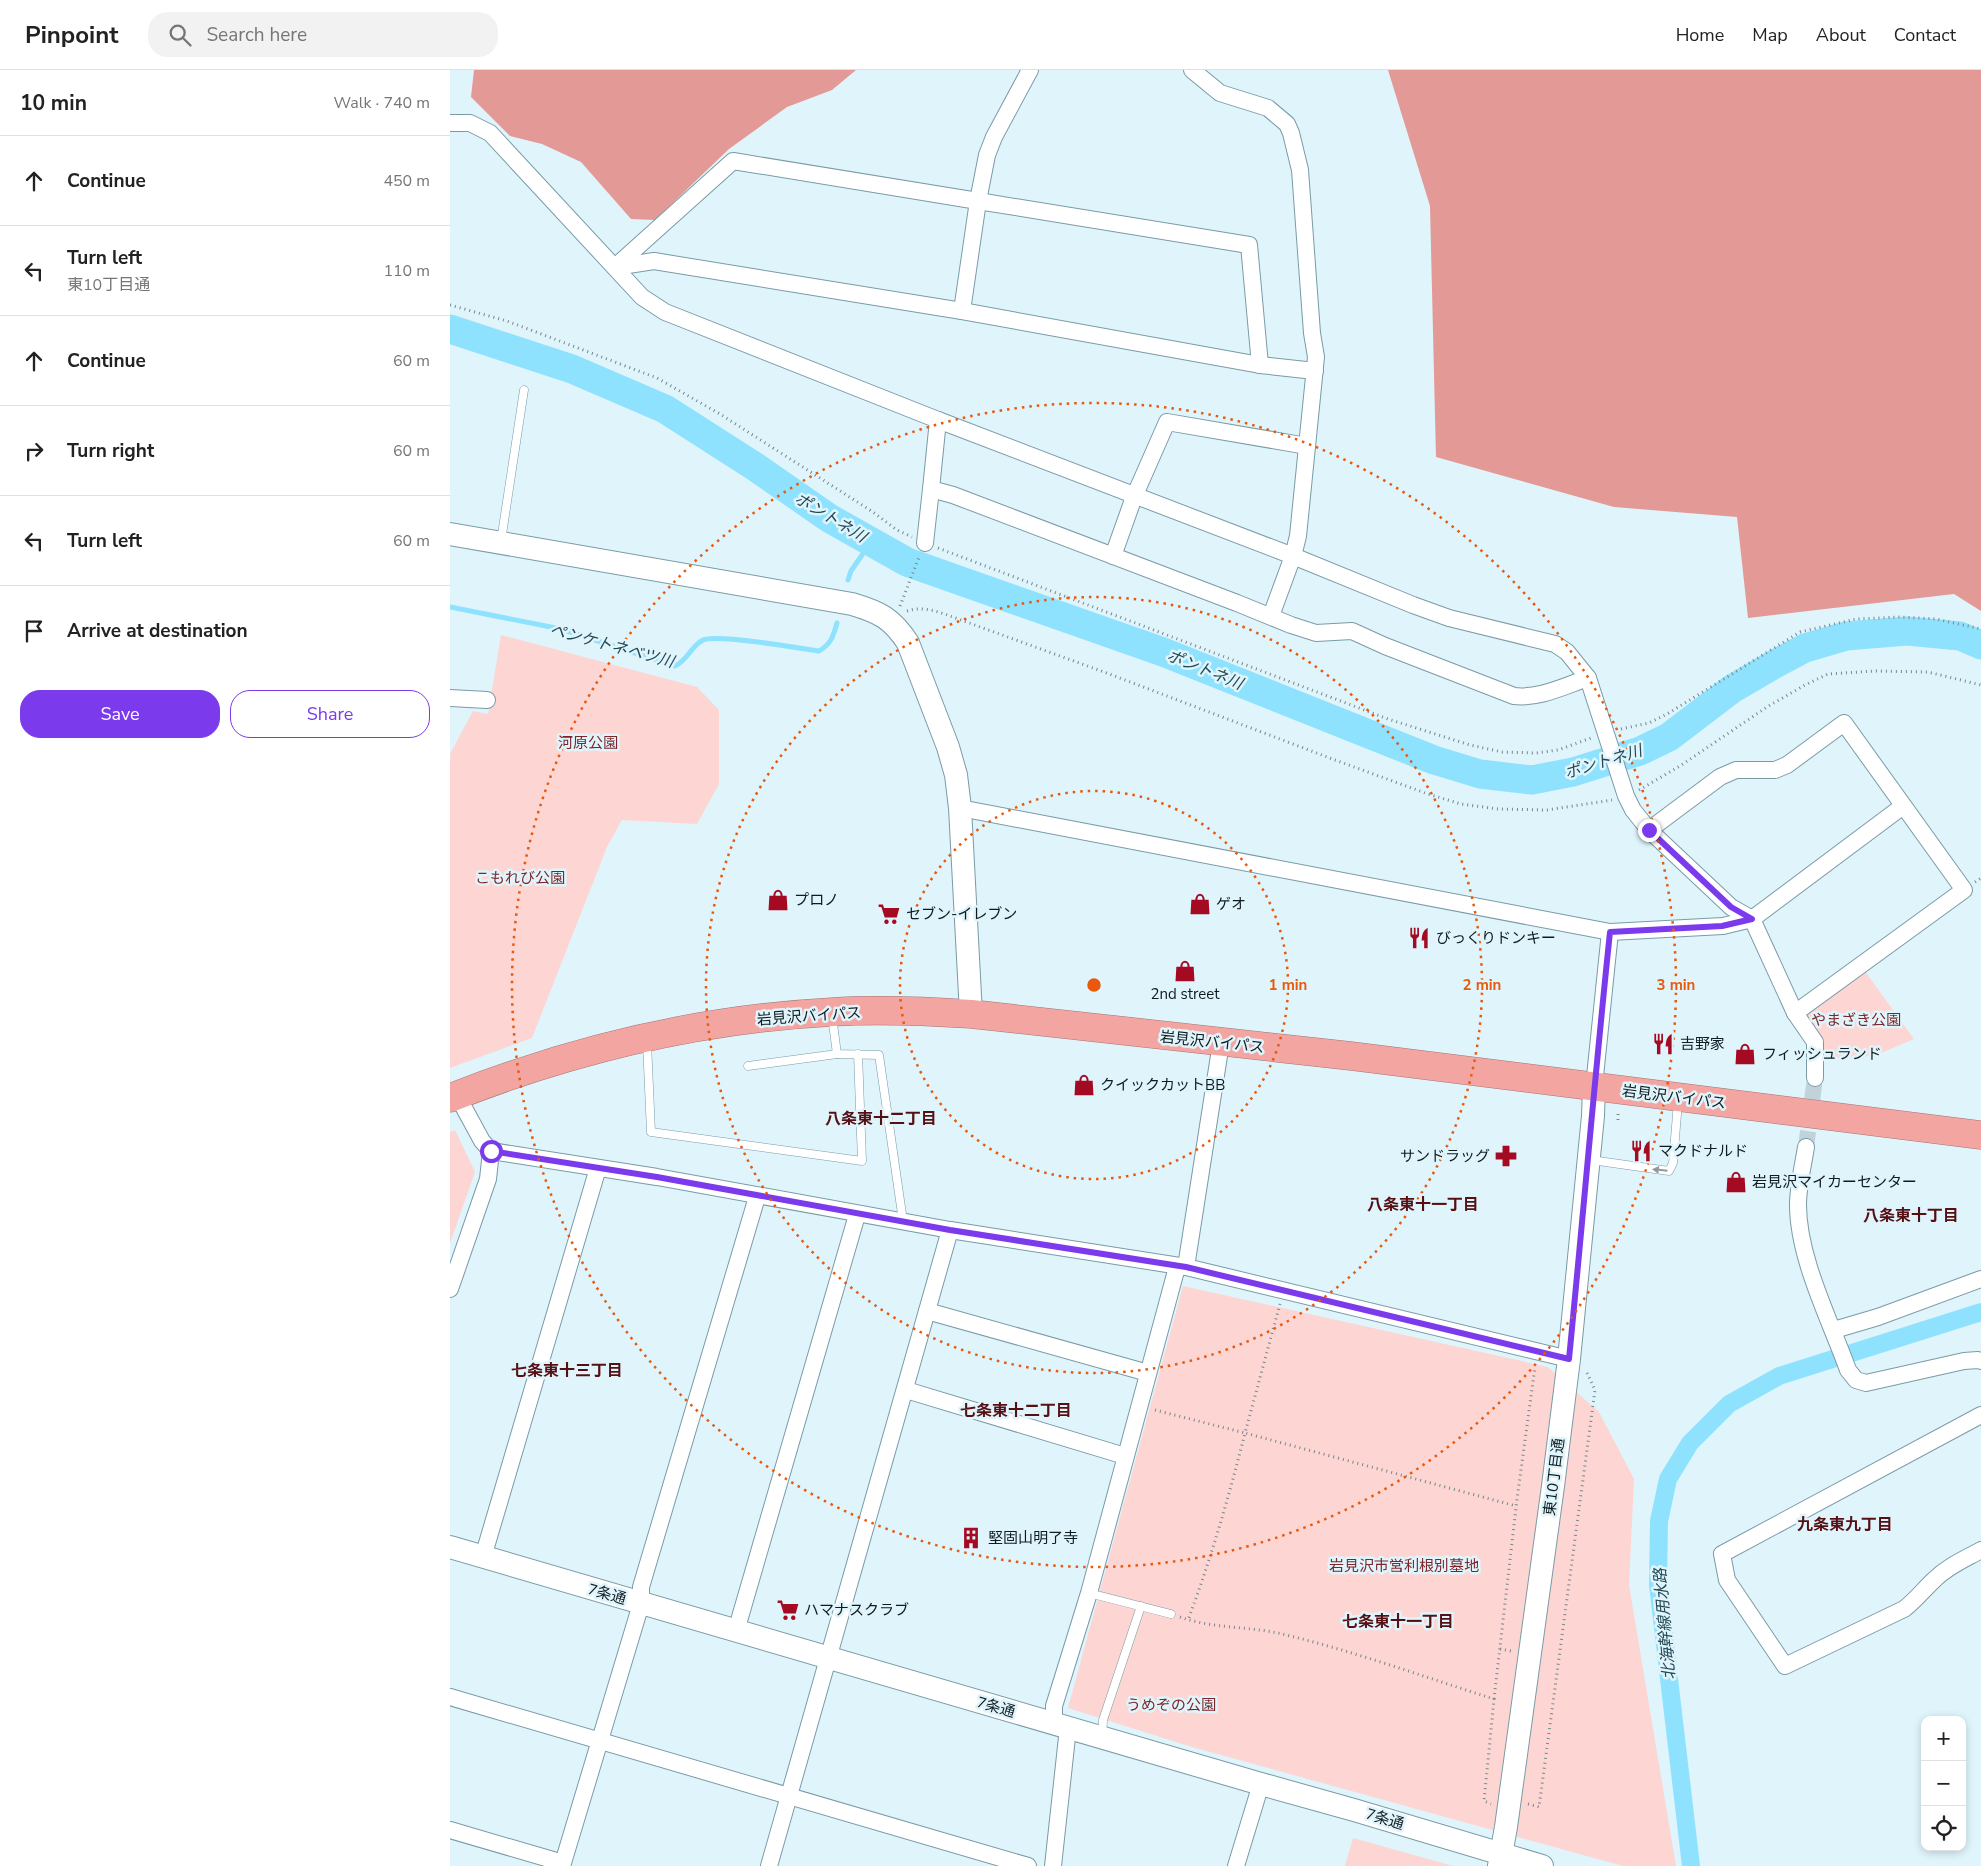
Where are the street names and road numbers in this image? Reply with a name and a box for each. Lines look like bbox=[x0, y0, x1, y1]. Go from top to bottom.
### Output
street label: 岩見沢バイパス bbox=[756, 1002, 862, 1030]
street label: 岩見沢バイパス bbox=[1159, 1027, 1265, 1057]
street label: 岩見沢バイパス bbox=[1621, 1081, 1727, 1113]
street label: 東10丁目通 bbox=[1539, 1437, 1569, 1517]
street label: 7条通 bbox=[585, 1579, 629, 1609]
street label: 7条通 bbox=[974, 1692, 1018, 1722]
street label: 7条通 bbox=[1363, 1804, 1407, 1834]

